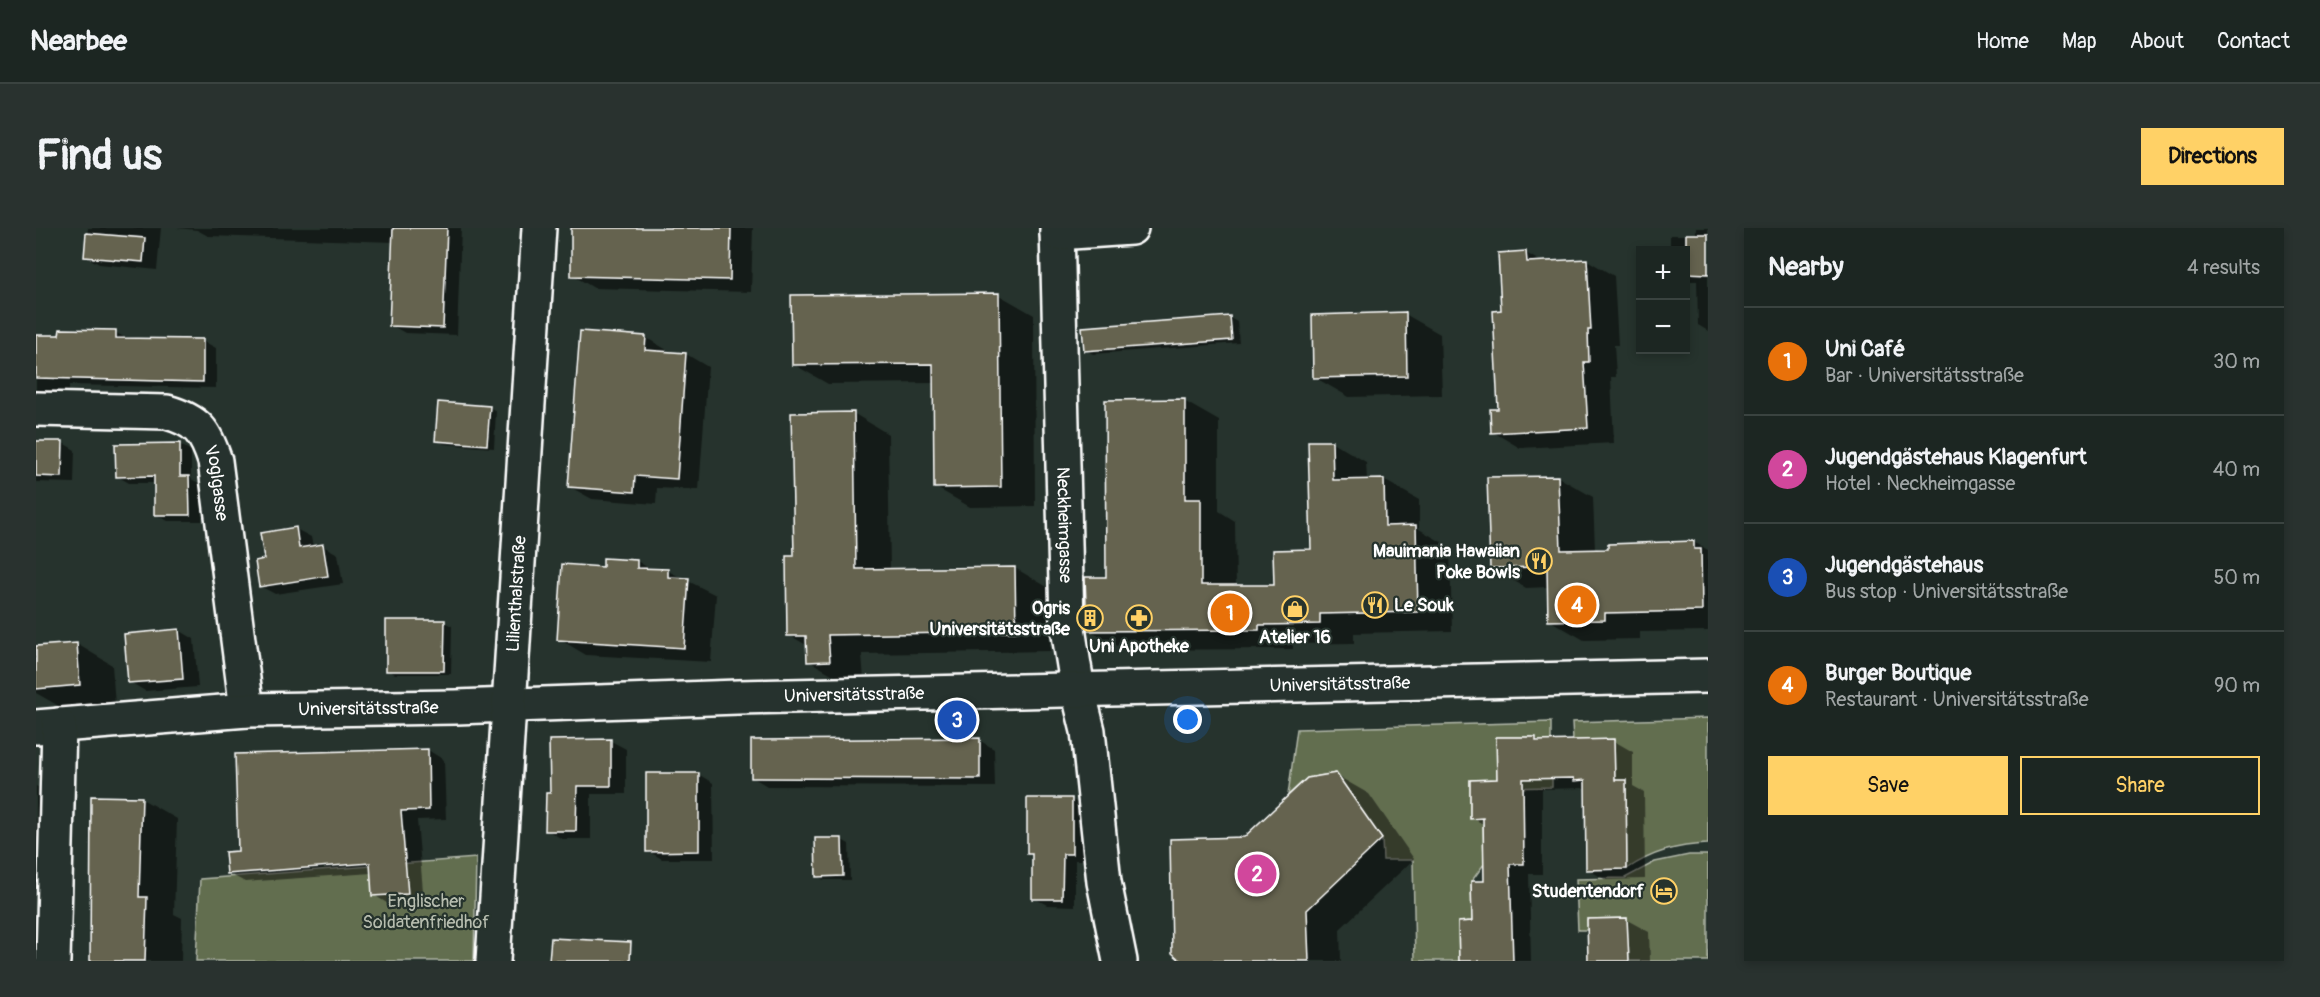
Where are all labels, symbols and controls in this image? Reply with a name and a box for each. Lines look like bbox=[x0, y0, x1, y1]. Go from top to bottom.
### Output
text: Nearbee bbox=[30, 24, 127, 59]
text: Home bbox=[1976, 28, 2029, 55]
text: Map bbox=[2062, 28, 2097, 55]
text: About bbox=[2130, 28, 2184, 55]
text: Contact bbox=[2217, 28, 2290, 55]
button: Directions bbox=[2141, 128, 2284, 185]
text: Find us bbox=[36, 130, 162, 182]
map controls bbox=[1636, 246, 1690, 354]
button: + bbox=[1636, 246, 1690, 300]
text: Nearby bbox=[1768, 251, 1844, 283]
text: 4 results bbox=[2187, 255, 2260, 280]
button: − bbox=[1636, 300, 1690, 354]
text: Uni Café bbox=[1825, 335, 1905, 363]
text: 1 bbox=[1784, 349, 1791, 374]
text: 30 m bbox=[2213, 349, 2260, 374]
text: Bar · Universitätsstraße bbox=[1825, 363, 2024, 388]
street label: Voglgasse bbox=[198, 442, 234, 522]
text: Jugendgästehaus Klagenfurt bbox=[1825, 443, 2087, 471]
text: 2 bbox=[1782, 457, 1793, 482]
text: 40 m bbox=[2213, 457, 2260, 482]
street label: Neckheimgasse bbox=[1051, 467, 1077, 583]
text: Hotel · Neckheimgasse bbox=[1825, 471, 2015, 496]
street label: Lilienthalstraße bbox=[501, 535, 532, 653]
place label: Mauimania Hawaiian Poke Bowls bbox=[1373, 540, 1521, 584]
restaurant icon: Mauimania Hawaiian Poke Bowls bbox=[1524, 546, 1554, 576]
text: Jugendgästehaus bbox=[1825, 551, 1983, 579]
text: 3 bbox=[1782, 565, 1793, 590]
text: 50 m bbox=[2213, 565, 2260, 590]
text: Bus stop · Universitätsstraße bbox=[1825, 579, 2068, 604]
pin: 4 bbox=[1558, 582, 1596, 628]
pin: 1 bbox=[1210, 590, 1250, 636]
restaurant icon: Le Souk bbox=[1360, 590, 1390, 620]
shop icon: Atelier 16 bbox=[1280, 594, 1310, 624]
place label: Le Souk bbox=[1394, 594, 1454, 617]
place label: Ogris Universitätsstraße bbox=[930, 597, 1071, 641]
building icon: Ogris Universitätsstraße bbox=[1075, 603, 1105, 633]
pharmacy icon: Uni Apotheke bbox=[1124, 603, 1154, 633]
place label: Atelier 16 bbox=[1259, 626, 1331, 649]
place label: Uni Apotheke bbox=[1089, 635, 1190, 658]
text: Burger Boutique bbox=[1825, 659, 1971, 687]
street label: Universitätsstraße bbox=[1269, 671, 1411, 697]
text: 4 bbox=[1782, 673, 1793, 698]
text: 90 m bbox=[2214, 673, 2260, 698]
street label: Universitätsstraße bbox=[784, 682, 925, 708]
text: Restaurant · Universitätsstraße bbox=[1825, 687, 2089, 712]
street label: Universitätsstraße bbox=[298, 696, 439, 721]
pin: 3 bbox=[938, 698, 976, 742]
your location bbox=[1173, 705, 1202, 734]
button: Save bbox=[1768, 756, 2008, 815]
button: Share bbox=[2020, 756, 2260, 815]
pin: 2 bbox=[1238, 852, 1276, 896]
hotel icon: Studentendorf bbox=[1649, 876, 1679, 906]
place label: Studentendorf bbox=[1532, 880, 1645, 903]
park label: Englischer Soldatenfriedhof bbox=[362, 890, 490, 934]

